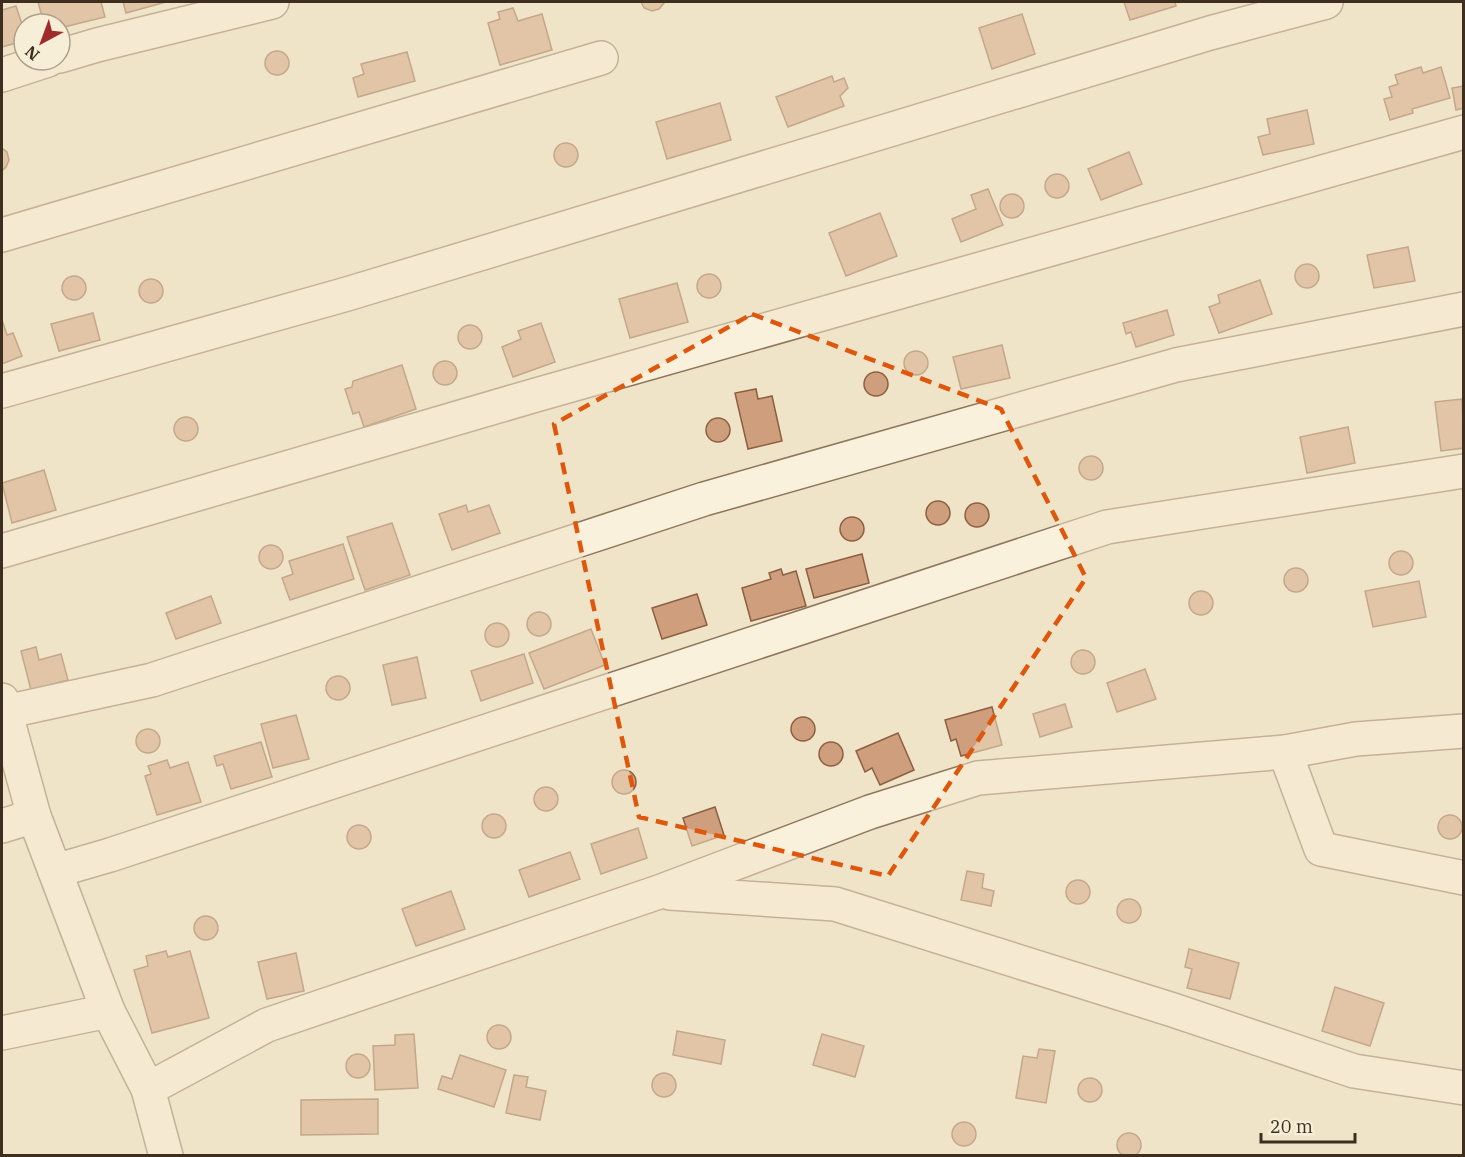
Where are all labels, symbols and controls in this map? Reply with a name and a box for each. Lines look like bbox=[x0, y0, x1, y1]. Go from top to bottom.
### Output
north arrow bbox=[12, 12, 72, 72]
text: N bbox=[21, 42, 43, 65]
scale bar bbox=[1261, 1106, 1356, 1144]
text: 20 m bbox=[1270, 1115, 1313, 1138]

